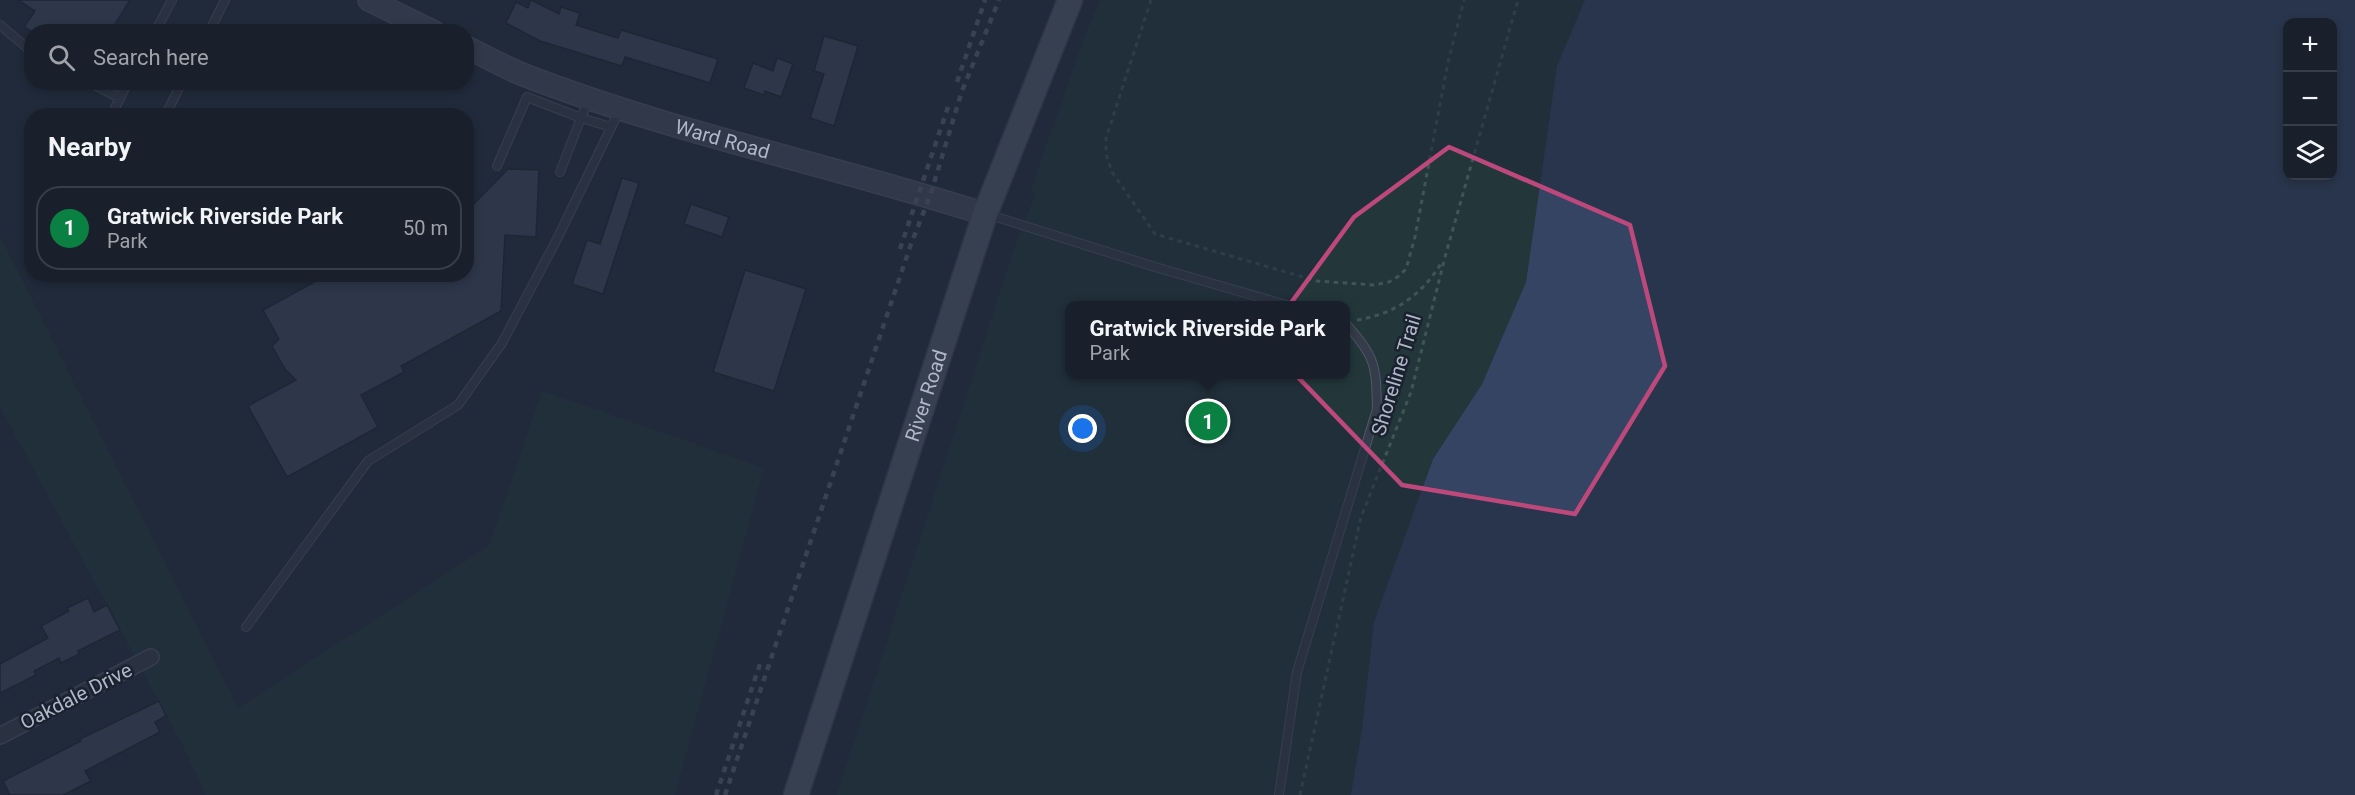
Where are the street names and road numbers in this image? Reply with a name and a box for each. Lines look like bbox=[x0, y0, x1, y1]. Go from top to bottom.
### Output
street label: Ward Road bbox=[672, 114, 772, 164]
street label: Shoreline Trail bbox=[1366, 311, 1426, 439]
street label: River Road bbox=[900, 347, 952, 444]
street label: Oakdale Drive bbox=[16, 658, 136, 734]

